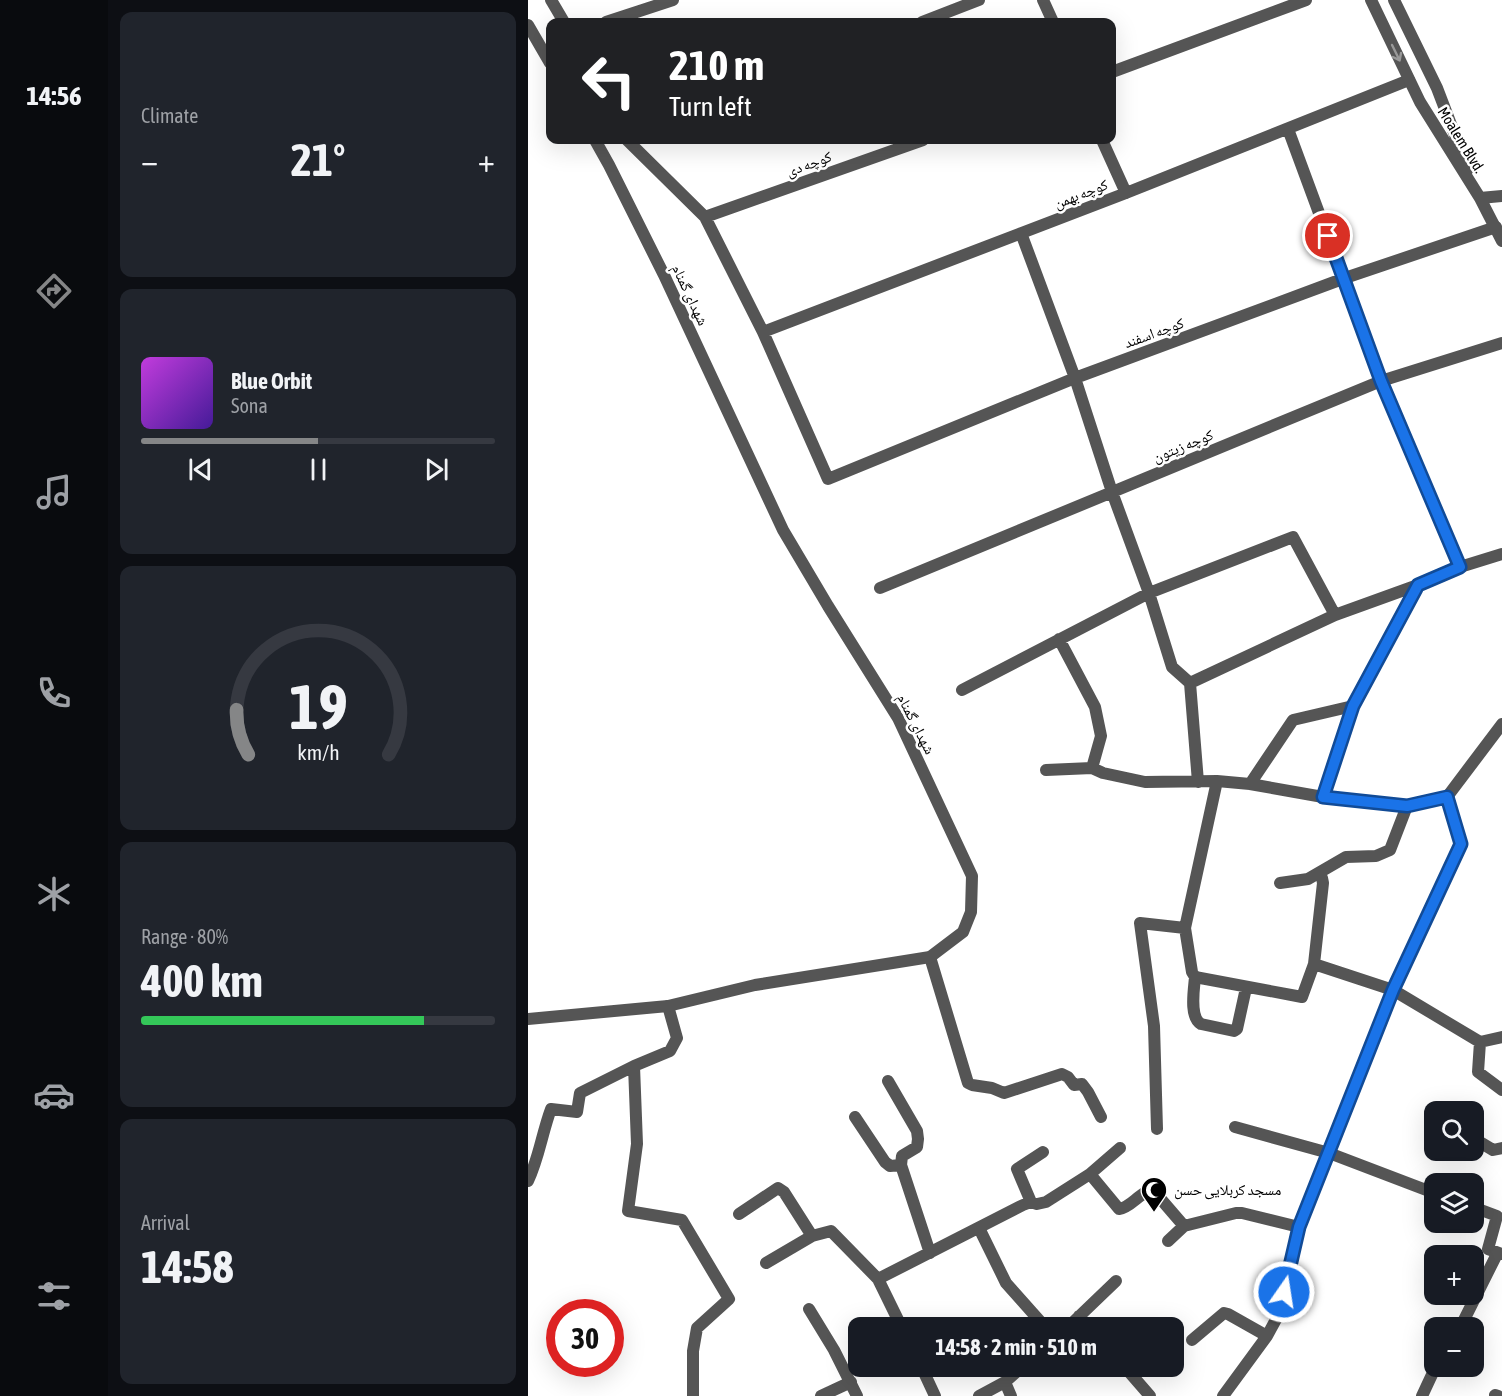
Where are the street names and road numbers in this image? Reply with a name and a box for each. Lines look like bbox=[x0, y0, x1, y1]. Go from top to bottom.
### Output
street label: Moalem Blvd. bbox=[1435, 104, 1488, 176]
street label: کوچه دی bbox=[784, 147, 835, 181]
street label: کوچه بهمن bbox=[1051, 175, 1111, 213]
street label: شهدای گمنام bbox=[667, 262, 712, 329]
street label: کوچه اسفند bbox=[1122, 314, 1186, 352]
street label: کوچه زیتون bbox=[1150, 426, 1216, 467]
street label: شهدای گمنام bbox=[892, 691, 939, 758]

